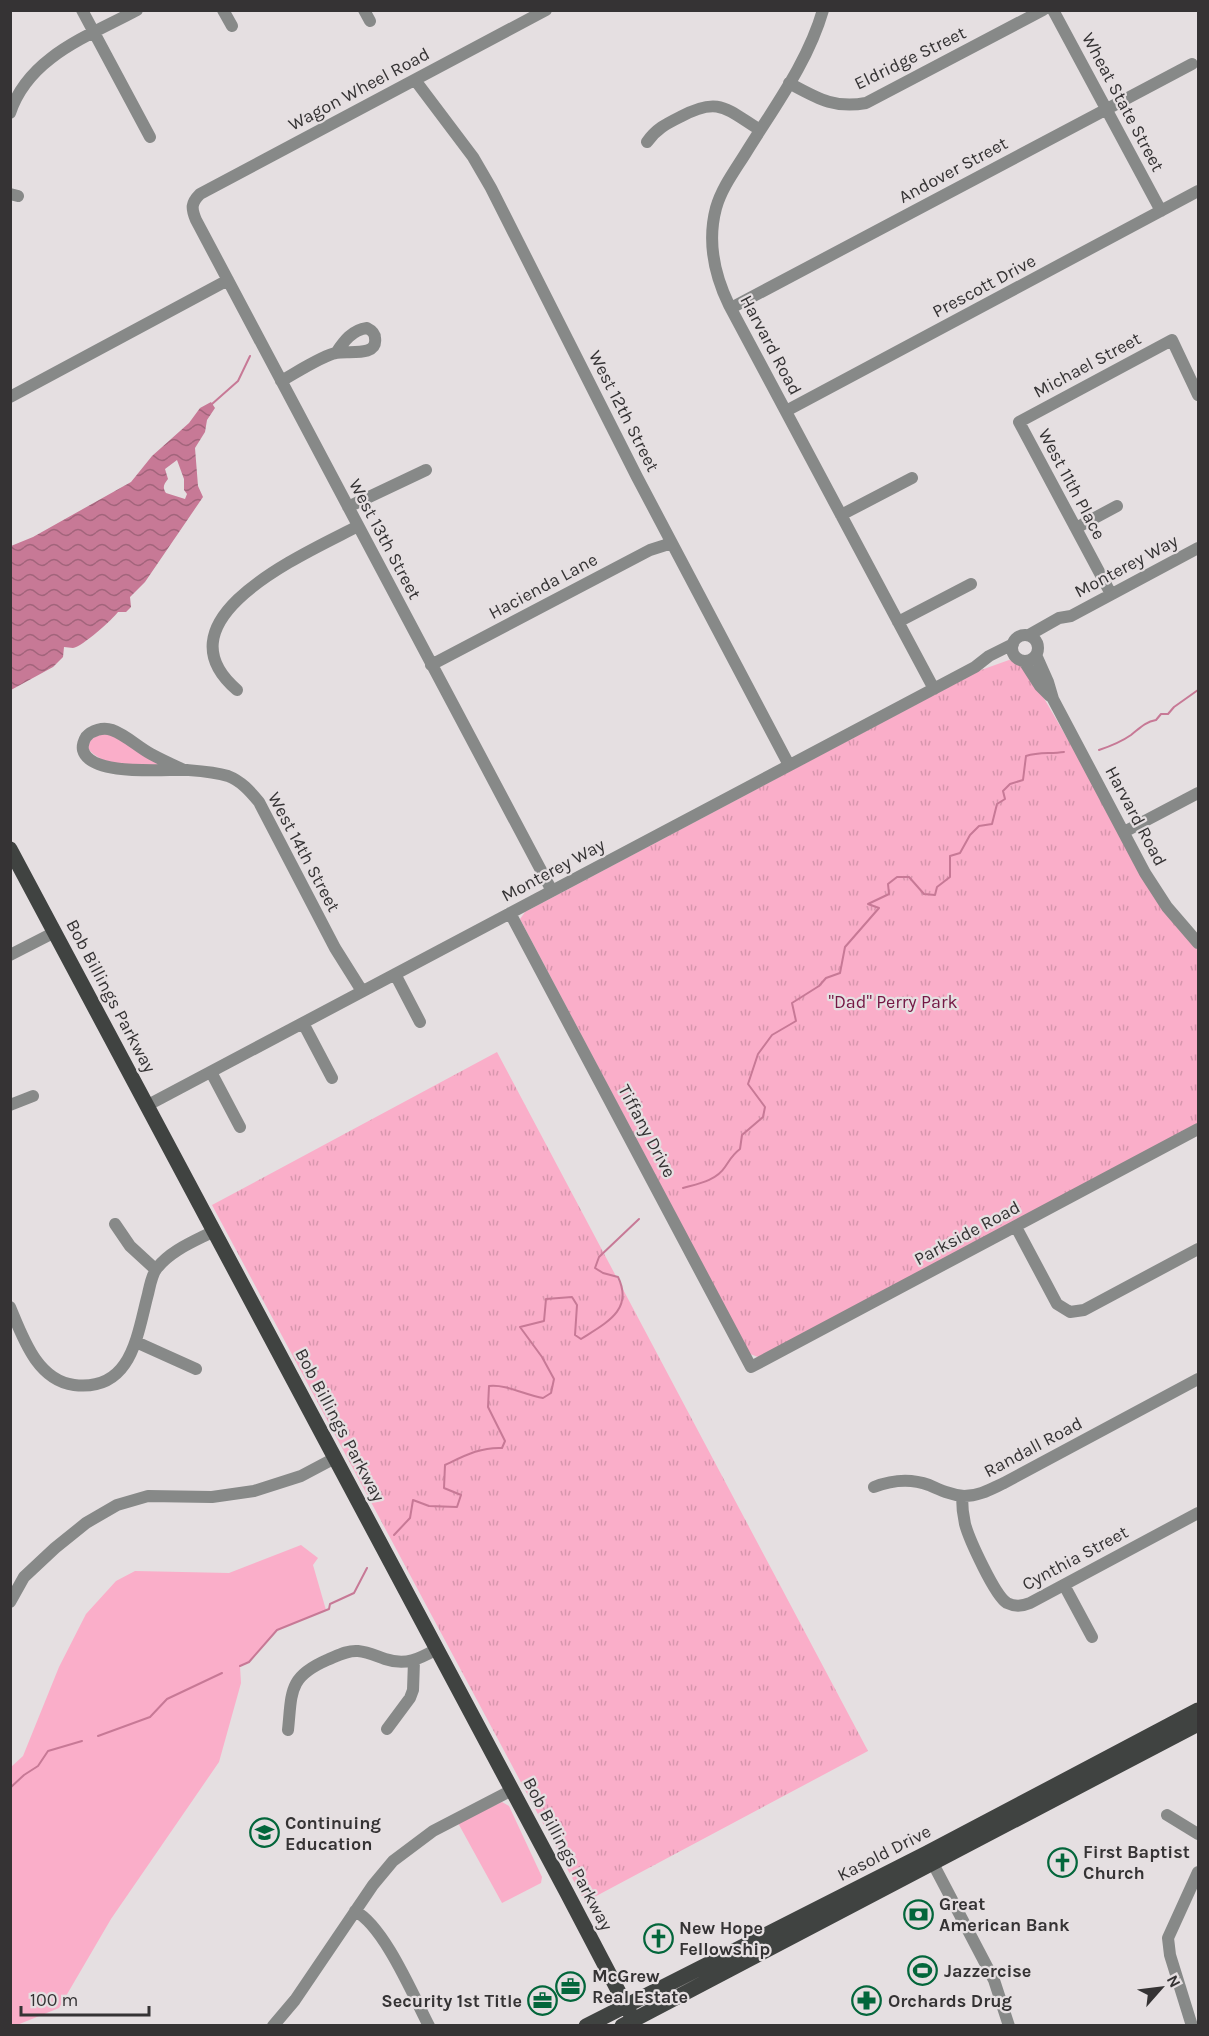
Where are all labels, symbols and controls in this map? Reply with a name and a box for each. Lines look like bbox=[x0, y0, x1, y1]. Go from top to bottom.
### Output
street label: Eldridge Street bbox=[851, 21, 970, 95]
street label: Wheat State Street bbox=[1077, 29, 1169, 176]
street label: Wagon Wheel Road bbox=[285, 42, 433, 136]
street label: Andover Street bbox=[895, 132, 1011, 208]
street label: Prescott Drive bbox=[928, 249, 1040, 323]
street label: Harvard Road bbox=[735, 291, 807, 399]
street label: Michael Street bbox=[1029, 327, 1145, 403]
street label: West 12th Street bbox=[584, 347, 664, 475]
street label: West 11th Place bbox=[1034, 425, 1110, 543]
street label: West 13th Street bbox=[344, 475, 426, 603]
street label: Monterey Way bbox=[1070, 529, 1182, 603]
street label: Hacienda Lane bbox=[485, 548, 601, 624]
street label: Harvard Road bbox=[1100, 762, 1172, 870]
street label: West 14th Street bbox=[263, 788, 345, 916]
street label: Monterey Way bbox=[497, 833, 609, 907]
street label: Bob Billings Parkway bbox=[61, 916, 161, 1077]
park label: "Dad" Perry Park bbox=[828, 991, 958, 1013]
street label: Tiffany Drive bbox=[613, 1081, 681, 1181]
street label: Parkside Road bbox=[910, 1196, 1024, 1270]
street label: Bob Billings Parkway bbox=[290, 1345, 390, 1506]
street label: Randall Road bbox=[980, 1412, 1086, 1482]
street label: Cynthia Street bbox=[1018, 1521, 1132, 1595]
street label: Bob Billings Parkway bbox=[518, 1774, 618, 1935]
place label: Continuing Education bbox=[285, 1812, 381, 1855]
school or university icon: Continuing Education bbox=[248, 1817, 280, 1849]
street label: Kasold Drive bbox=[833, 1820, 935, 1886]
place label: First Baptist Church bbox=[1083, 1841, 1190, 1884]
church icon: First Baptist Church bbox=[1046, 1846, 1078, 1878]
place label: Great American Bank bbox=[939, 1893, 1070, 1936]
bank icon: Great American Bank bbox=[902, 1898, 934, 1930]
place label: New Hope Fellowship bbox=[679, 1917, 770, 1960]
church icon: New Hope Fellowship bbox=[642, 1922, 674, 1954]
sports icon: Jazzercise bbox=[907, 1955, 939, 1987]
north arrow bbox=[1131, 1958, 1191, 2018]
place label: Jazzercise bbox=[944, 1960, 1031, 1982]
place label: McGrew Real Estate bbox=[592, 1965, 688, 2008]
office icon: McGrew Real Estate bbox=[555, 1970, 587, 2002]
text: N bbox=[1163, 1972, 1185, 1991]
scale bar bbox=[21, 1979, 148, 2017]
office icon: Security 1st Title bbox=[527, 1985, 559, 2017]
pharmacy icon: Orchards Drug bbox=[851, 1985, 883, 2017]
text: 100 m bbox=[30, 1989, 78, 2011]
place label: Security 1st Title bbox=[381, 1990, 522, 2012]
place label: Orchards Drug bbox=[888, 1990, 1012, 2012]

